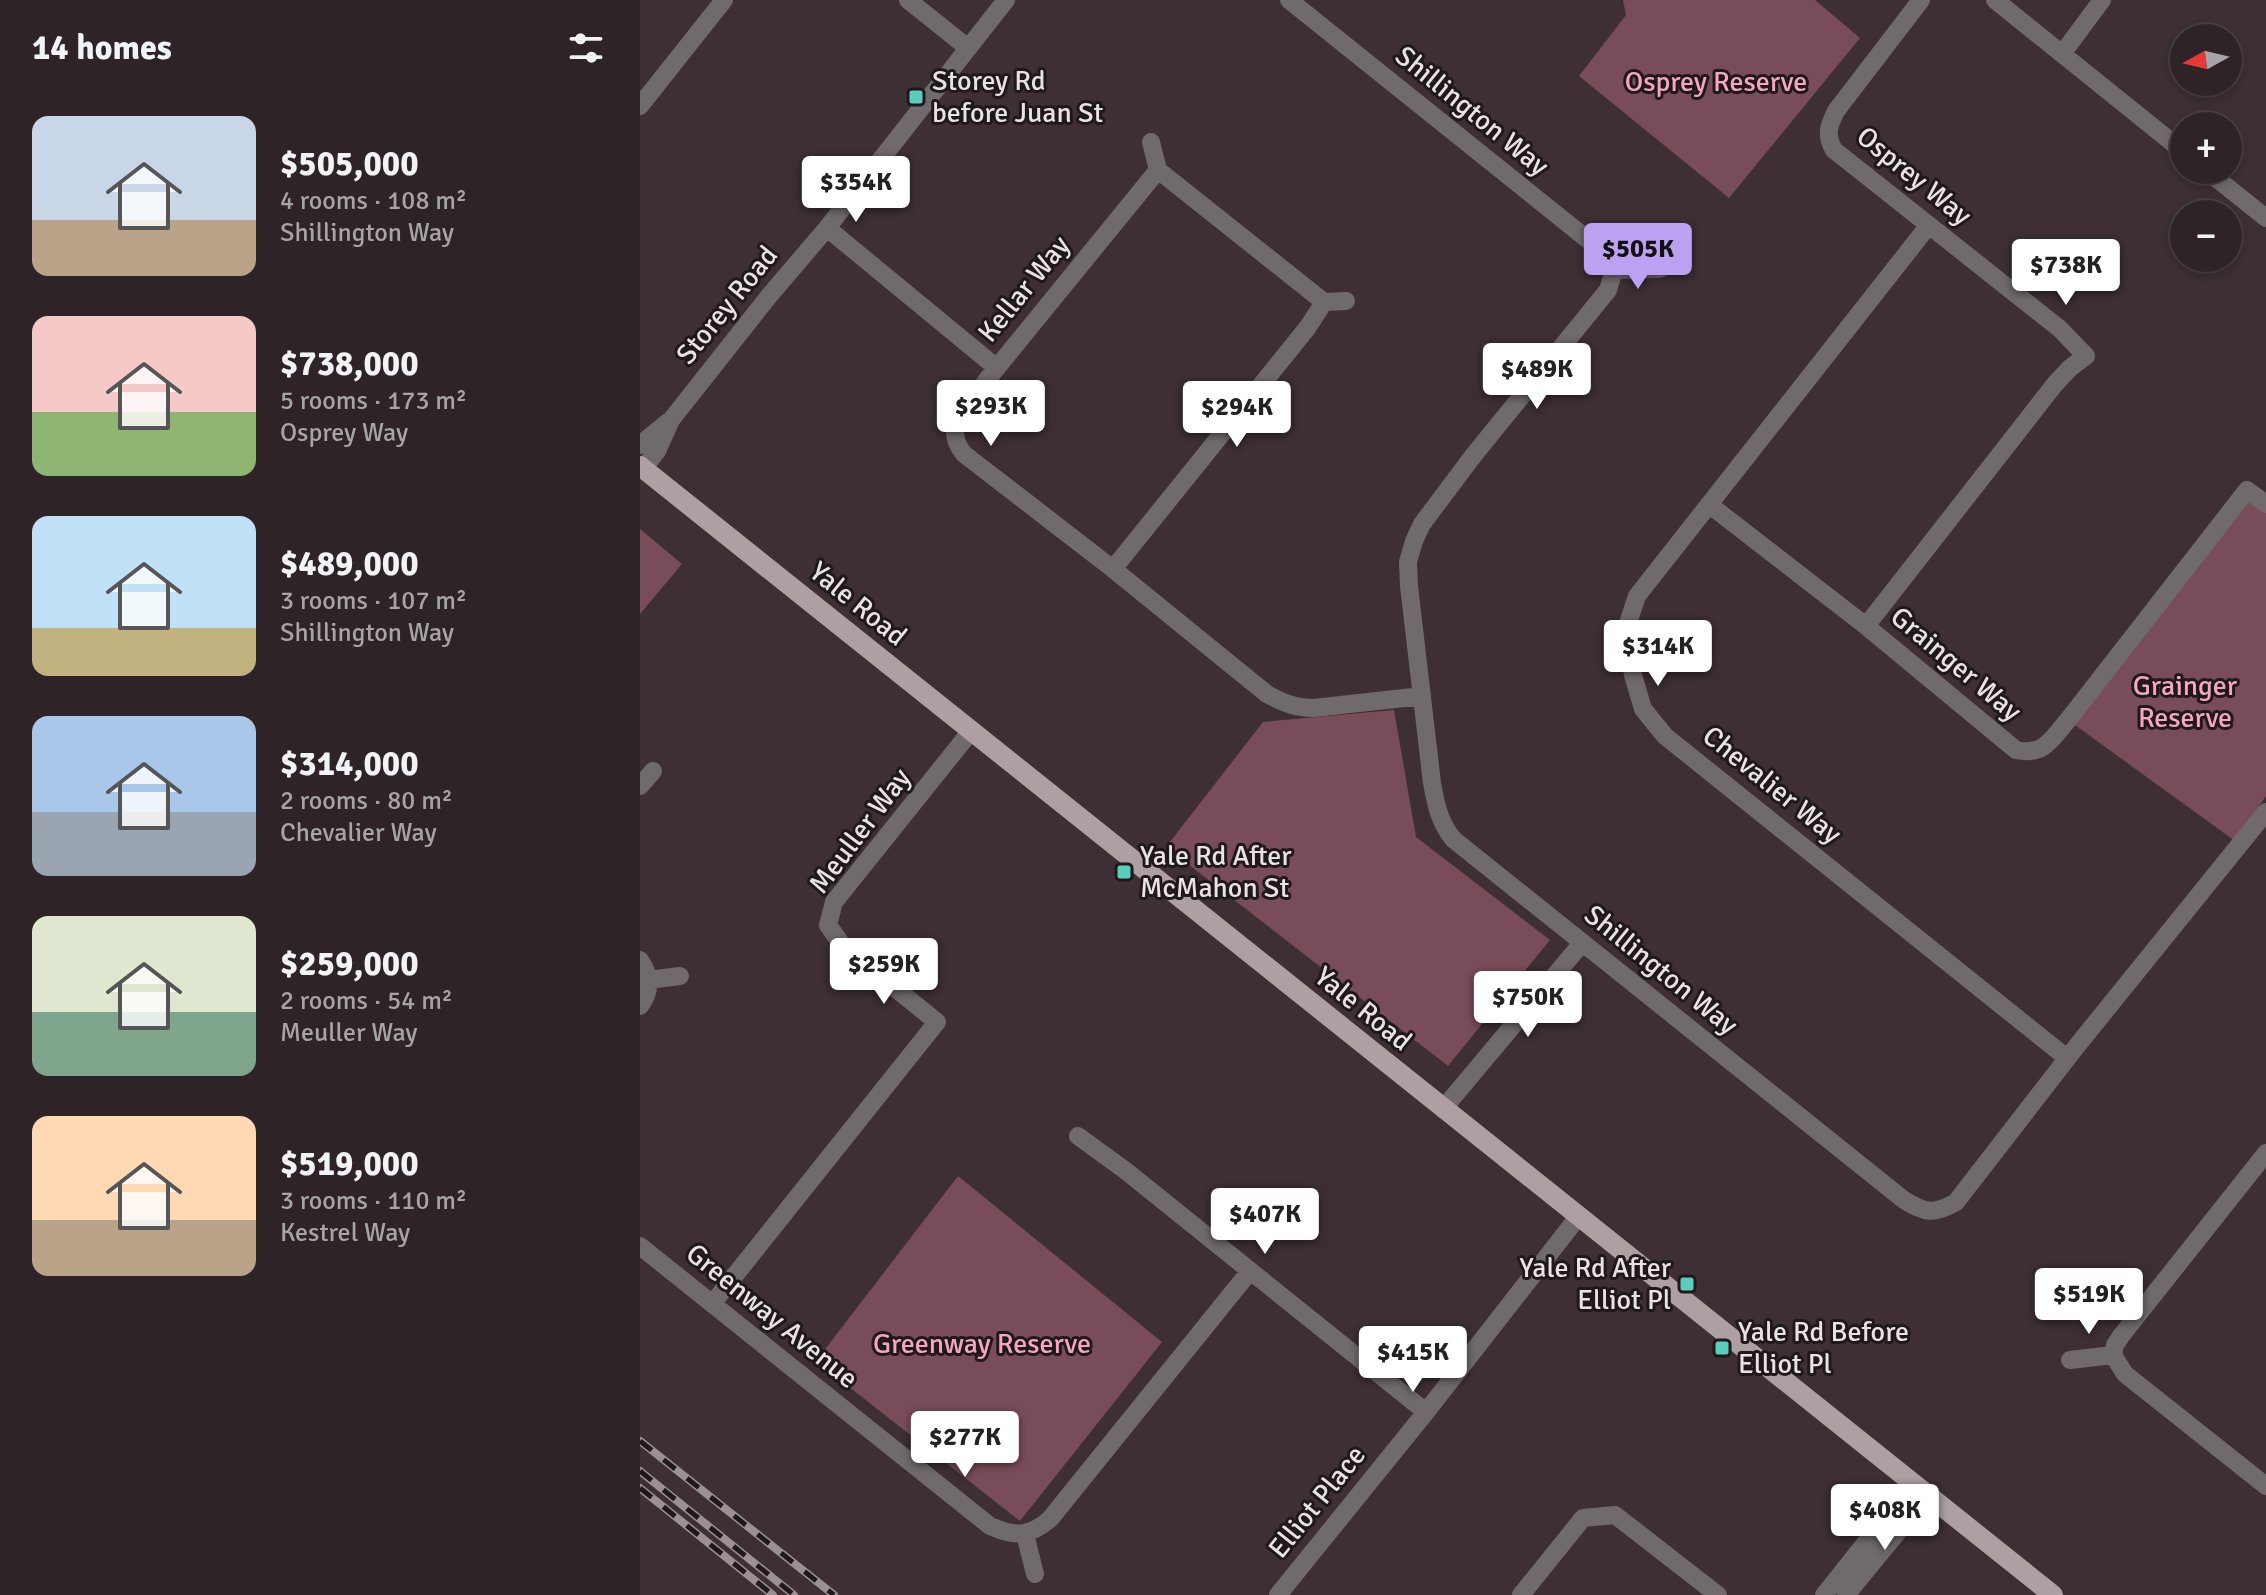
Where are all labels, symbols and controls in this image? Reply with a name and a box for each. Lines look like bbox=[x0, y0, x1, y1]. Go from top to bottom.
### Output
north arrow bbox=[2170, 24, 2242, 96]
map controls bbox=[2170, 24, 2242, 272]
icon: filters bbox=[564, 26, 608, 70]
text: 14 homes bbox=[32, 27, 172, 69]
street label: Shillington Way bbox=[1389, 39, 1555, 183]
place label: Storey Rd before Juan St bbox=[932, 64, 1103, 130]
park label: Osprey Reserve bbox=[1625, 65, 1807, 99]
marker: Storey Rd before Juan St bbox=[907, 88, 925, 106]
button: + bbox=[2170, 112, 2242, 184]
street label: Osprey Way bbox=[1850, 119, 1978, 233]
text: $505,000 bbox=[280, 143, 419, 185]
icon: home bbox=[96, 148, 192, 244]
pin: $354K bbox=[800, 156, 912, 224]
text: $354K bbox=[820, 166, 892, 198]
text: 4 rooms · 108 m² bbox=[280, 185, 467, 217]
button: − bbox=[2170, 200, 2242, 272]
text: Shillington Way bbox=[280, 217, 454, 249]
pin: $505K bbox=[1582, 223, 1694, 291]
street label: Kellar Way bbox=[971, 229, 1077, 349]
text: $505K bbox=[1602, 233, 1674, 265]
street label: Storey Road bbox=[669, 239, 785, 371]
pin: $738K bbox=[2010, 239, 2122, 307]
text: $738K bbox=[2030, 249, 2102, 281]
text: $738,000 bbox=[280, 343, 419, 385]
pin: $489K bbox=[1481, 343, 1593, 411]
icon: home bbox=[96, 348, 192, 444]
text: $489K bbox=[1501, 353, 1573, 385]
pin: $293K bbox=[935, 380, 1047, 448]
pin: $294K bbox=[1181, 381, 1293, 449]
text: 5 rooms · 173 m² bbox=[280, 385, 467, 417]
text: $293K bbox=[955, 390, 1027, 422]
text: $294K bbox=[1201, 391, 1273, 423]
text: Osprey Way bbox=[280, 417, 408, 449]
text: $489,000 bbox=[280, 543, 419, 585]
icon: home bbox=[96, 548, 192, 644]
street label: Yale Road bbox=[803, 555, 913, 653]
text: 3 rooms · 107 m² bbox=[280, 585, 467, 617]
street label: Grainger Way bbox=[1884, 599, 2028, 729]
text: Shillington Way bbox=[280, 617, 454, 649]
pin: $314K bbox=[1602, 620, 1714, 688]
text: $314K bbox=[1622, 630, 1694, 662]
park label: Grainger Reserve bbox=[2133, 669, 2238, 735]
street label: Chevalier Way bbox=[1696, 719, 1848, 851]
text: $314,000 bbox=[280, 743, 419, 785]
icon: home bbox=[96, 748, 192, 844]
street label: Meuller Way bbox=[802, 762, 918, 900]
text: 2 rooms · 80 m² bbox=[280, 785, 453, 817]
text: Chevalier Way bbox=[280, 817, 437, 849]
place label: Yale Rd After McMahon St bbox=[1140, 839, 1292, 905]
marker: Yale Rd After McMahon St bbox=[1115, 863, 1133, 881]
street label: Shillington Way bbox=[1578, 898, 1744, 1042]
pin: $259K bbox=[828, 938, 940, 1006]
text: $259,000 bbox=[280, 943, 419, 985]
icon: home bbox=[96, 948, 192, 1044]
text: $259K bbox=[848, 948, 920, 980]
street label: Yale Road bbox=[1308, 960, 1418, 1058]
pin: $750K bbox=[1472, 971, 1584, 1039]
text: $750K bbox=[1492, 981, 1564, 1013]
text: 2 rooms · 54 m² bbox=[280, 985, 453, 1017]
text: Meuller Way bbox=[280, 1017, 417, 1049]
text: $519,000 bbox=[280, 1143, 419, 1185]
icon: home bbox=[96, 1148, 192, 1244]
text: 3 rooms · 110 m² bbox=[280, 1185, 467, 1217]
pin: $407K bbox=[1209, 1188, 1321, 1256]
text: $407K bbox=[1229, 1198, 1301, 1230]
text: Kestrel Way bbox=[280, 1217, 410, 1249]
street label: Greenway Avenue bbox=[679, 1236, 865, 1396]
place label: Yale Rd After Elliot Pl bbox=[1519, 1251, 1672, 1317]
pin: $519K bbox=[2033, 1268, 2145, 1336]
marker: Yale Rd After Elliot Pl bbox=[1678, 1275, 1696, 1293]
text: $519K bbox=[2053, 1278, 2125, 1310]
place label: Yale Rd Before Elliot Pl bbox=[1738, 1315, 1909, 1381]
pin: $415K bbox=[1357, 1326, 1469, 1394]
park label: Greenway Reserve bbox=[873, 1327, 1091, 1361]
text: $415K bbox=[1377, 1336, 1449, 1368]
marker: Yale Rd Before Elliot Pl bbox=[1713, 1339, 1731, 1357]
pin: $277K bbox=[909, 1411, 1021, 1479]
text: $277K bbox=[929, 1421, 1001, 1453]
street label: Elliot Place bbox=[1261, 1439, 1373, 1565]
pin: $408K bbox=[1829, 1484, 1941, 1552]
text: $408K bbox=[1849, 1494, 1921, 1526]

